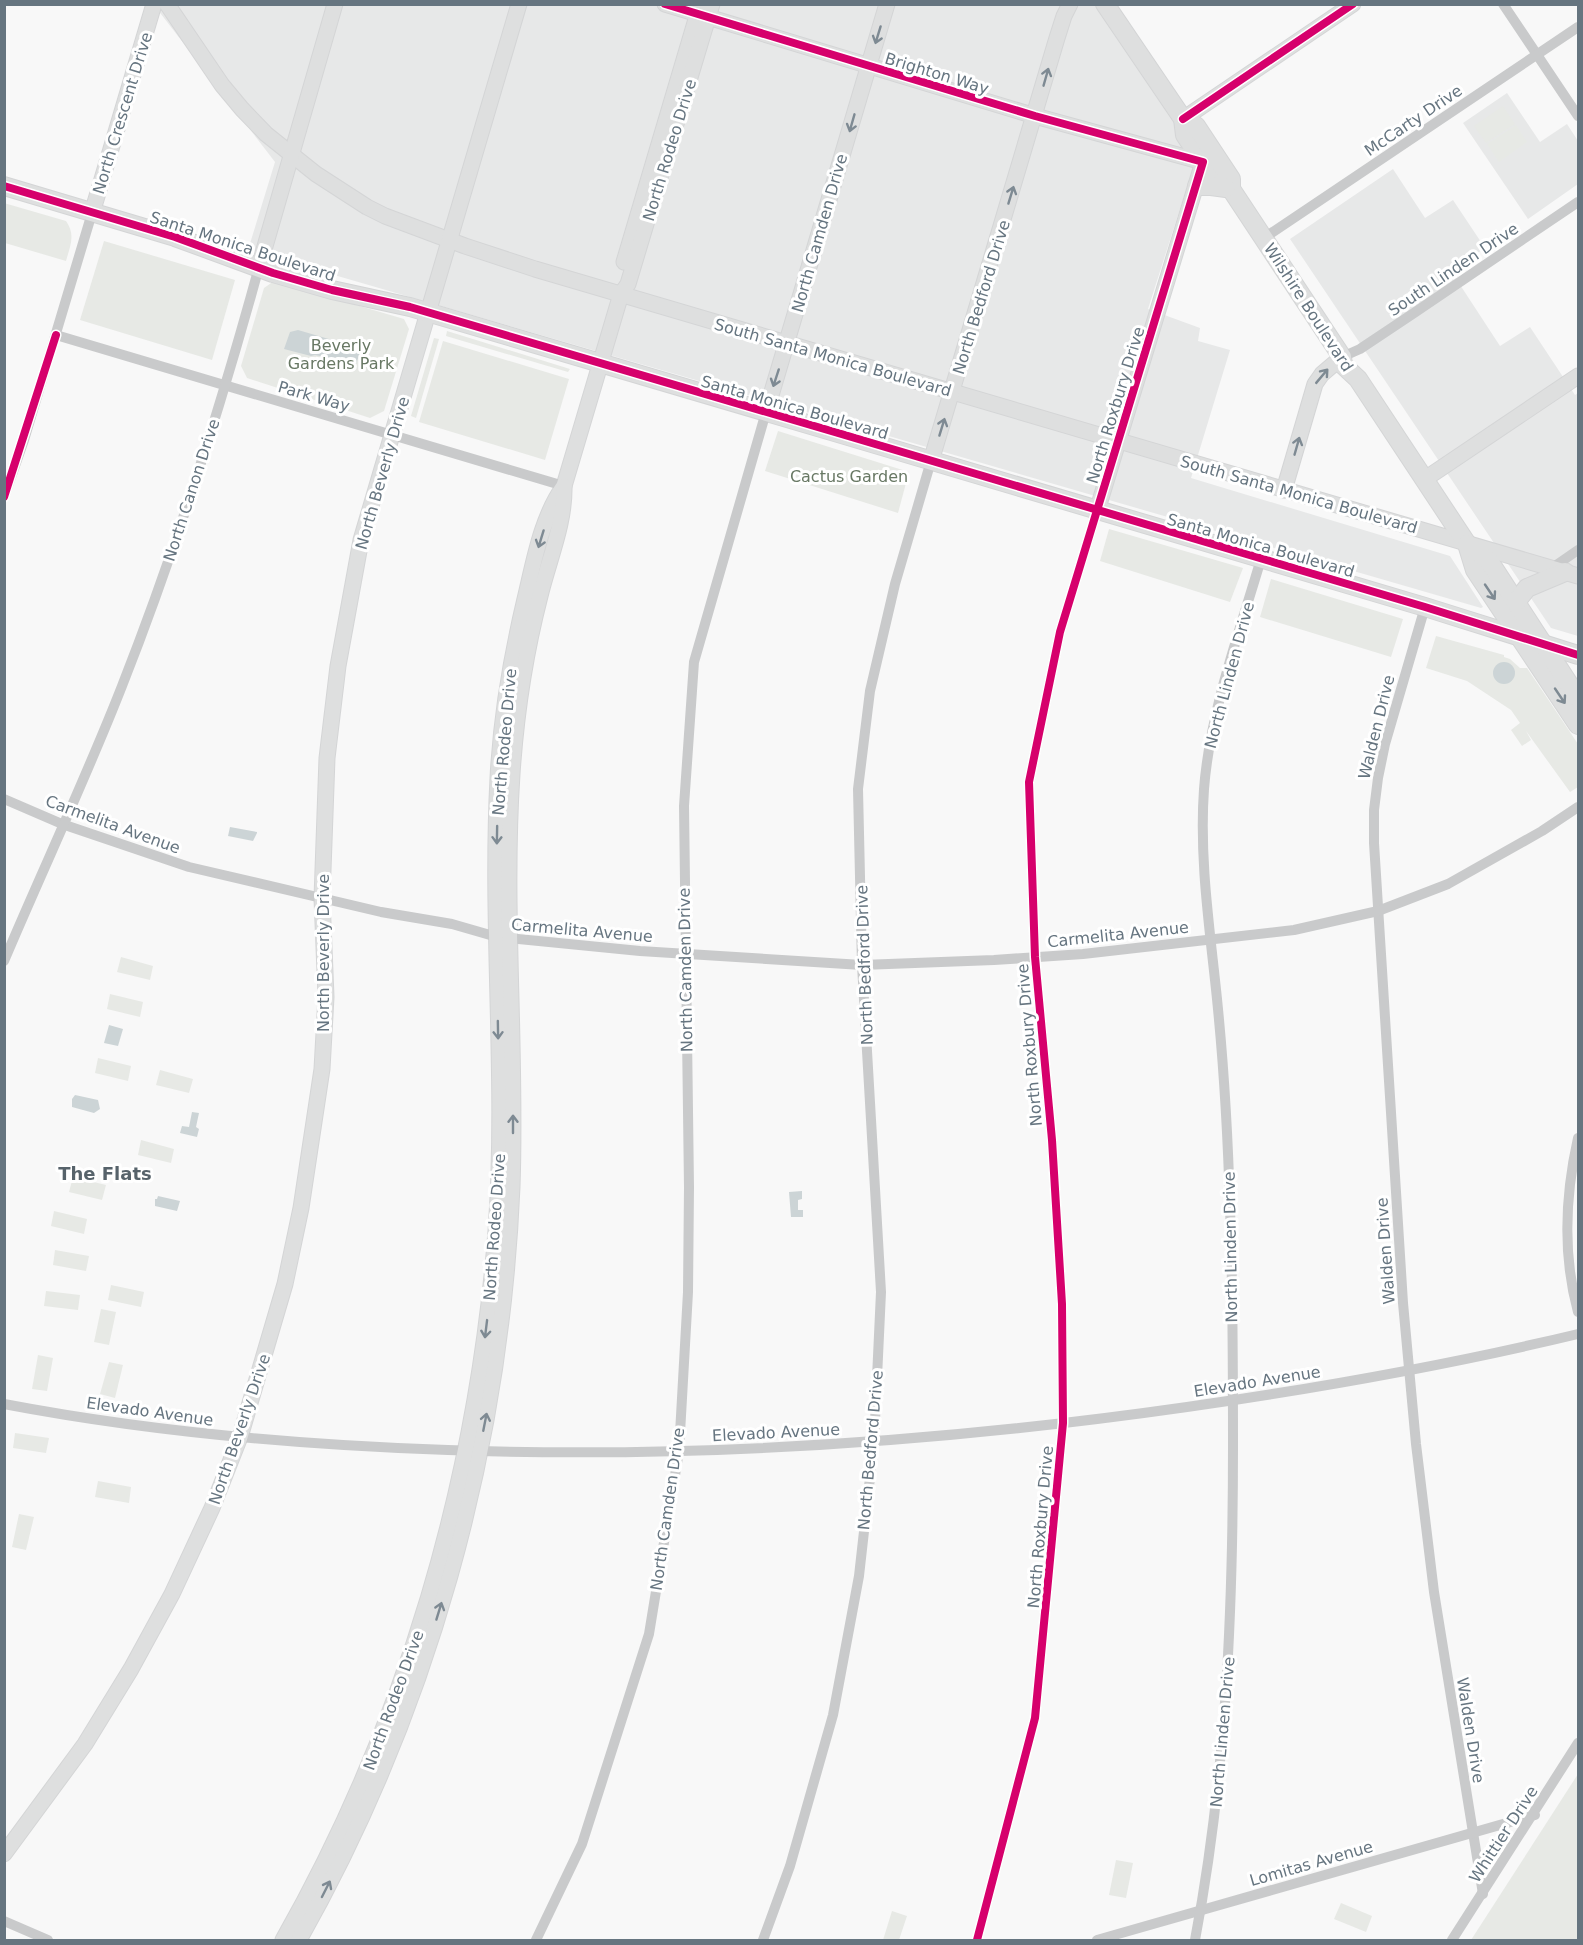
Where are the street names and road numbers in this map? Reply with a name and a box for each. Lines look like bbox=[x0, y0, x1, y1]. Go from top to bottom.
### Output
street label: North Crescent Drive bbox=[89, 30, 156, 196]
street label: Brighton Way bbox=[883, 49, 991, 98]
street label: North Rodeo Drive bbox=[639, 77, 700, 223]
street label: McCarty Drive bbox=[1361, 81, 1466, 160]
street label: North Camden Drive bbox=[788, 152, 851, 315]
street label: Santa Monica Boulevard bbox=[148, 207, 338, 285]
street label: North Bedford Drive bbox=[949, 218, 1014, 377]
street label: South Linden Drive bbox=[1385, 219, 1522, 320]
street label: Wilshire Boulevard bbox=[1260, 239, 1357, 375]
street label: South Santa Monica Boulevard bbox=[712, 314, 954, 400]
street label: North Roxbury Drive bbox=[1083, 324, 1148, 486]
street label: Santa Monica Boulevard bbox=[699, 372, 891, 443]
street label: Park Way bbox=[276, 377, 352, 416]
street label: North Beverly Drive bbox=[352, 394, 413, 552]
street label: North Canon Drive bbox=[159, 417, 223, 564]
street label: South Santa Monica Boulevard bbox=[1178, 451, 1420, 537]
street label: Santa Monica Boulevard bbox=[1165, 510, 1357, 581]
street label: North Linden Drive bbox=[1201, 600, 1258, 751]
street label: North Rodeo Drive bbox=[489, 668, 520, 816]
street label: Walden Drive bbox=[1354, 673, 1399, 781]
street label: Carmelita Avenue bbox=[43, 791, 183, 858]
street label: North Beverly Drive bbox=[314, 874, 333, 1032]
street label: North Bedford Drive bbox=[852, 884, 877, 1045]
street label: North Camden Drive bbox=[675, 888, 696, 1052]
street label: Carmelita Avenue bbox=[510, 915, 654, 946]
street label: Carmelita Avenue bbox=[1046, 918, 1190, 951]
street label: North Roxbury Drive bbox=[1013, 963, 1046, 1127]
street label: North Rodeo Drive bbox=[480, 1153, 509, 1301]
street label: North Linden Drive bbox=[1220, 1171, 1241, 1323]
street label: Walden Drive bbox=[1372, 1197, 1399, 1305]
street label: North Beverly Drive bbox=[205, 1351, 274, 1507]
street label: Elevado Avenue bbox=[1192, 1362, 1322, 1401]
street label: North Bedford Drive bbox=[854, 1369, 887, 1531]
street label: Elevado Avenue bbox=[85, 1393, 215, 1430]
street label: Elevado Avenue bbox=[712, 1420, 841, 1445]
street label: North Camden Drive bbox=[647, 1426, 688, 1592]
street label: North Roxbury Drive bbox=[1024, 1445, 1057, 1609]
street label: North Rodeo Drive bbox=[359, 1628, 428, 1773]
street label: North Linden Drive bbox=[1206, 1656, 1239, 1808]
street label: Walden Drive bbox=[1453, 1676, 1488, 1784]
street label: Whittier Drive bbox=[1465, 1782, 1542, 1886]
street label: Lomitas Avenue bbox=[1247, 1837, 1375, 1890]

